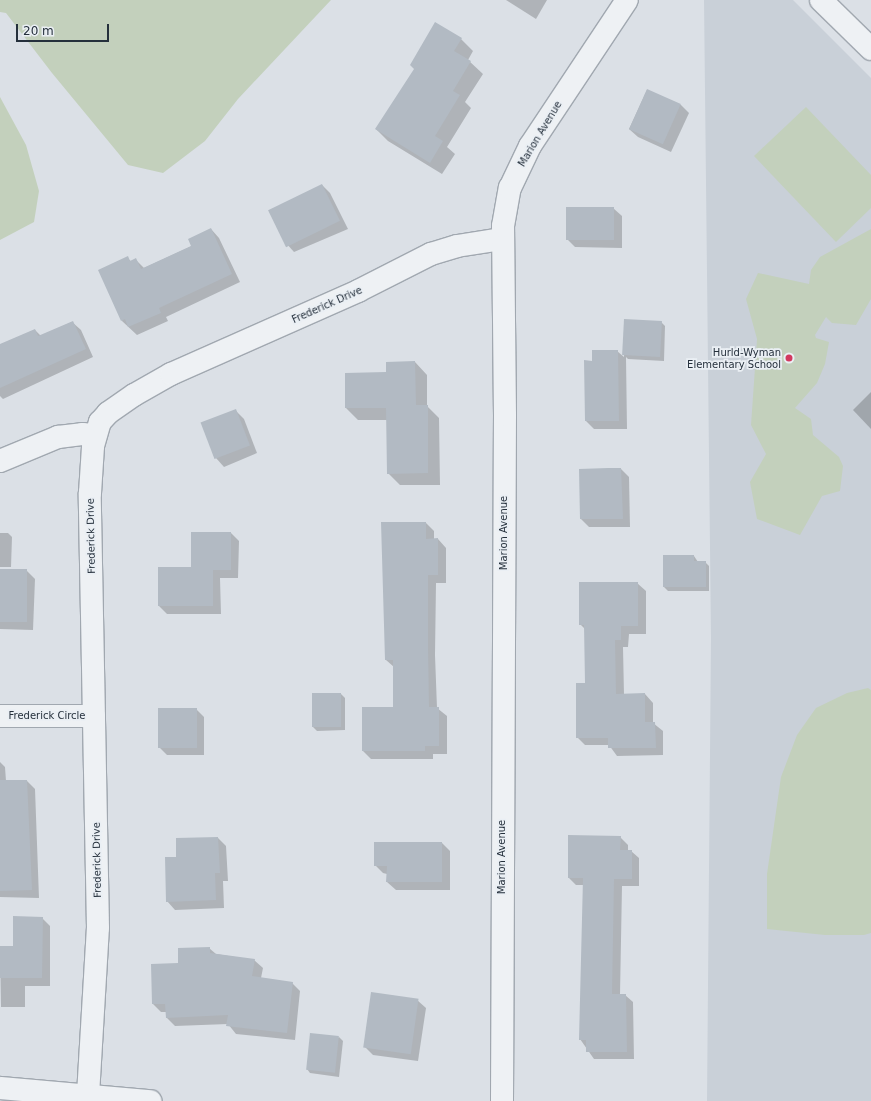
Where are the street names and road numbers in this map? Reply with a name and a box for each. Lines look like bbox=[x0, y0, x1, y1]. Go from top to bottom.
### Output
street label: Marion Avenue bbox=[516, 99, 564, 169]
street label: Frederick Drive bbox=[290, 284, 364, 326]
street label: Marion Avenue bbox=[498, 496, 510, 570]
street label: Frederick Drive bbox=[84, 498, 98, 574]
street label: Frederick Circle bbox=[8, 710, 86, 722]
street label: Marion Avenue bbox=[496, 820, 508, 894]
street label: Frederick Drive bbox=[90, 822, 104, 898]

